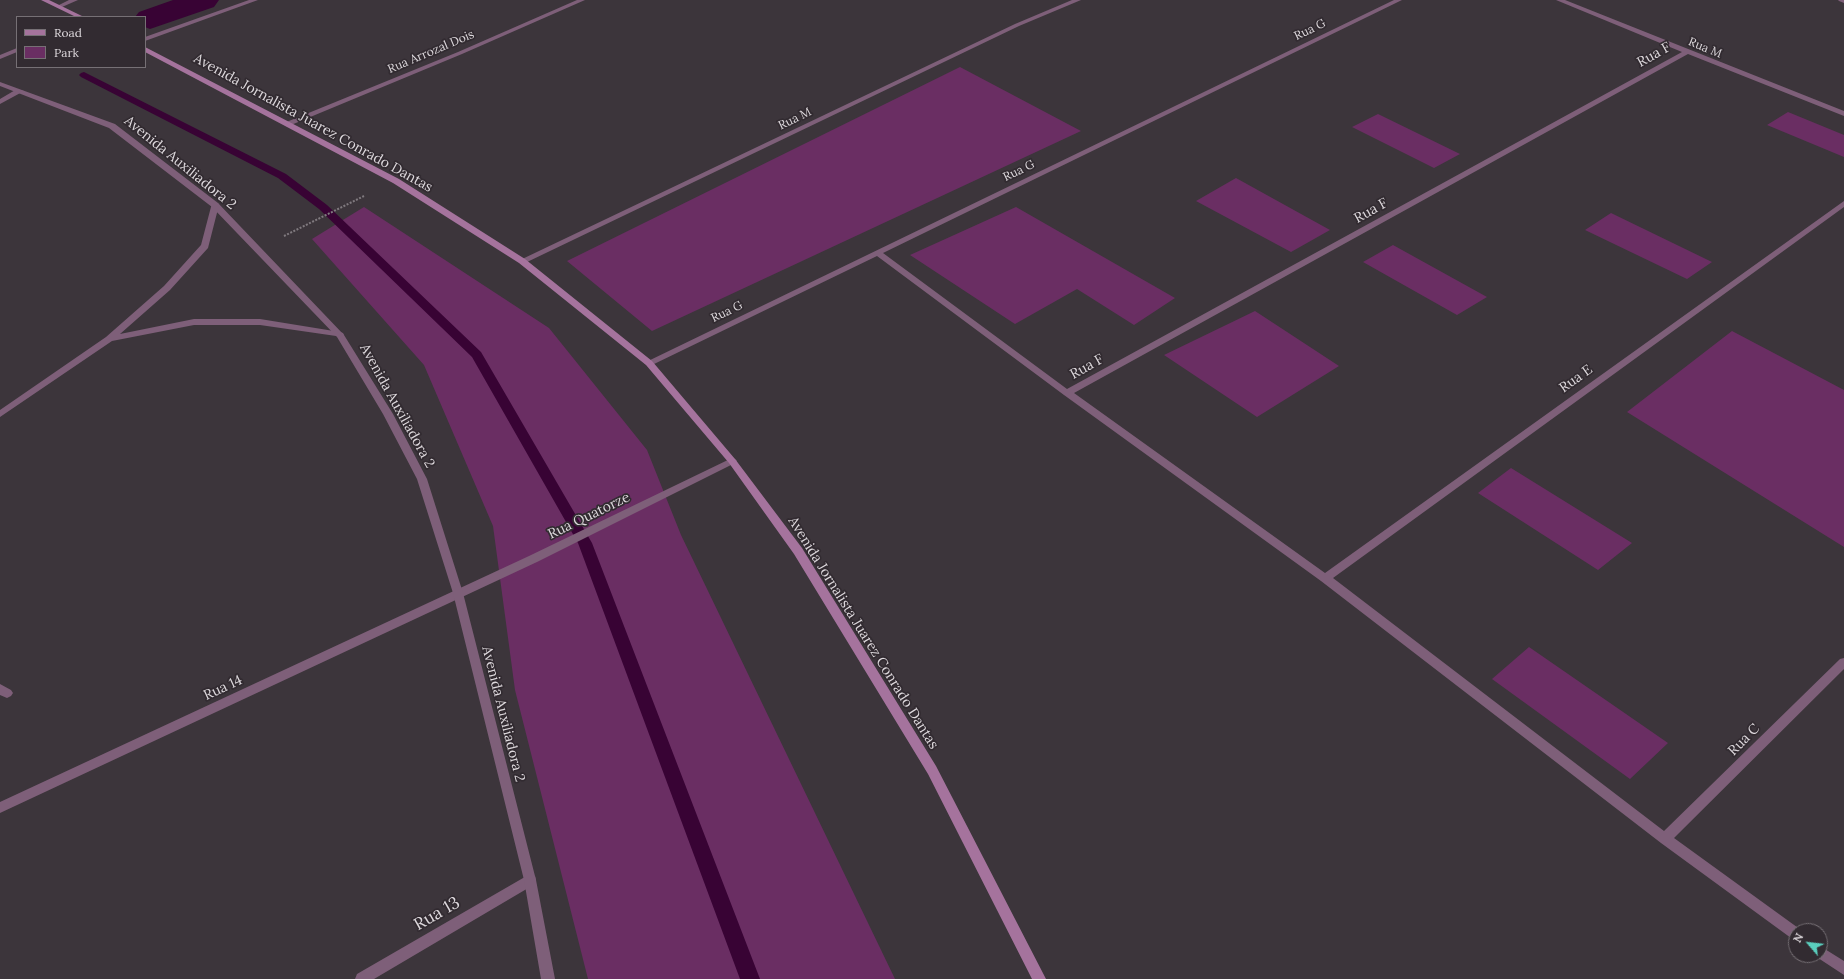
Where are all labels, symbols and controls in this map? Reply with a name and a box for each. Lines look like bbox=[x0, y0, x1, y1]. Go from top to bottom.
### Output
legend bbox=[16, 16, 146, 68]
street label: Rua G bbox=[1292, 16, 1328, 44]
text: Road bbox=[54, 25, 82, 40]
street label: Rua Arrozal Dois bbox=[386, 27, 476, 77]
street label: Rua M bbox=[1686, 35, 1724, 61]
street label: Rua F bbox=[1634, 39, 1674, 71]
text: Park bbox=[54, 45, 79, 60]
street label: Avenida Jornalista Juarez Conrado Dantas bbox=[191, 50, 435, 196]
street label: Rua M bbox=[776, 105, 814, 133]
street label: Avenida Auxiliadora 2 bbox=[121, 113, 239, 213]
street label: Rua G bbox=[1001, 157, 1037, 185]
street label: Rua F bbox=[1351, 195, 1391, 227]
street label: Rua G bbox=[709, 298, 745, 326]
street label: Avenida Auxiliadora 2 bbox=[356, 341, 438, 471]
street label: Rua F bbox=[1067, 351, 1107, 383]
street label: Rua E bbox=[1556, 361, 1596, 397]
street label: Rua Quatorze bbox=[545, 489, 633, 543]
street label: Avenida Jornalista Juarez Conrado Dantas bbox=[784, 514, 942, 752]
street label: Avenida Auxiliadora 2 bbox=[478, 644, 528, 784]
street label: Rua 14 bbox=[201, 672, 245, 704]
street label: Rua C bbox=[1725, 721, 1763, 759]
street label: Rua 13 bbox=[410, 893, 464, 935]
north arrow bbox=[1788, 923, 1828, 963]
text: N bbox=[1790, 931, 1806, 945]

